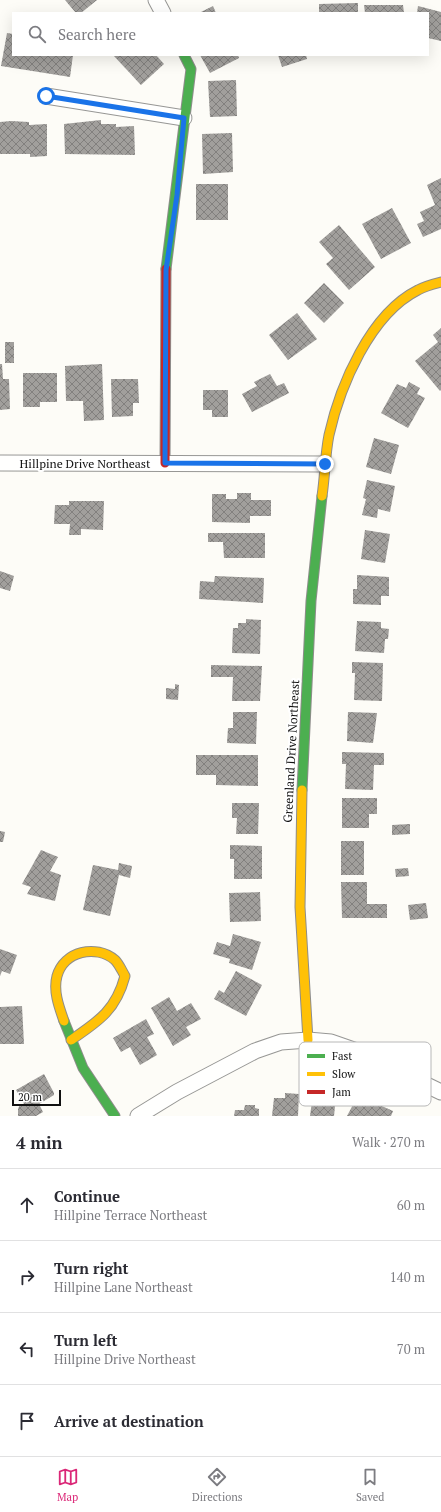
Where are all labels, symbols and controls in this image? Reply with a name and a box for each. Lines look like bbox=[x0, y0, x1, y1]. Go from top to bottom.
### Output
search box bbox=[12, 12, 429, 56]
icon: search bbox=[26, 23, 48, 45]
text: Search here bbox=[58, 24, 136, 44]
route start bbox=[37, 87, 55, 105]
route end bbox=[316, 455, 334, 473]
street label: Hillpine Drive Northeast bbox=[20, 456, 151, 471]
street label: Greenland Drive Northeast bbox=[280, 679, 302, 823]
legend bbox=[299, 1042, 431, 1106]
text: Fast bbox=[332, 1049, 352, 1063]
text: Slow bbox=[332, 1067, 356, 1081]
text: Jam bbox=[332, 1085, 351, 1099]
scale bar bbox=[12, 1088, 61, 1107]
text: 20 m bbox=[18, 1090, 42, 1104]
text: 4 min bbox=[16, 1131, 63, 1154]
text: Walk · 270 m bbox=[352, 1133, 425, 1151]
text: Continue bbox=[54, 1186, 120, 1206]
icon: ahead bbox=[16, 1194, 38, 1216]
text: 60 m bbox=[397, 1196, 425, 1214]
text: Hillpine Terrace Northeast bbox=[54, 1206, 207, 1224]
text: Turn right bbox=[54, 1258, 129, 1278]
icon: right bbox=[16, 1266, 38, 1288]
text: 140 m bbox=[390, 1268, 425, 1286]
text: Hillpine Lane Northeast bbox=[54, 1278, 193, 1296]
text: Turn left bbox=[54, 1330, 118, 1350]
icon: left bbox=[16, 1338, 38, 1360]
text: 70 m bbox=[397, 1340, 425, 1358]
text: Hillpine Drive Northeast bbox=[54, 1350, 196, 1368]
icon: arrive bbox=[16, 1410, 38, 1432]
text: Arrive at destination bbox=[54, 1411, 204, 1431]
tab: Map bbox=[57, 1466, 79, 1504]
tab: Directions bbox=[192, 1466, 243, 1504]
tab: Saved bbox=[356, 1466, 384, 1504]

